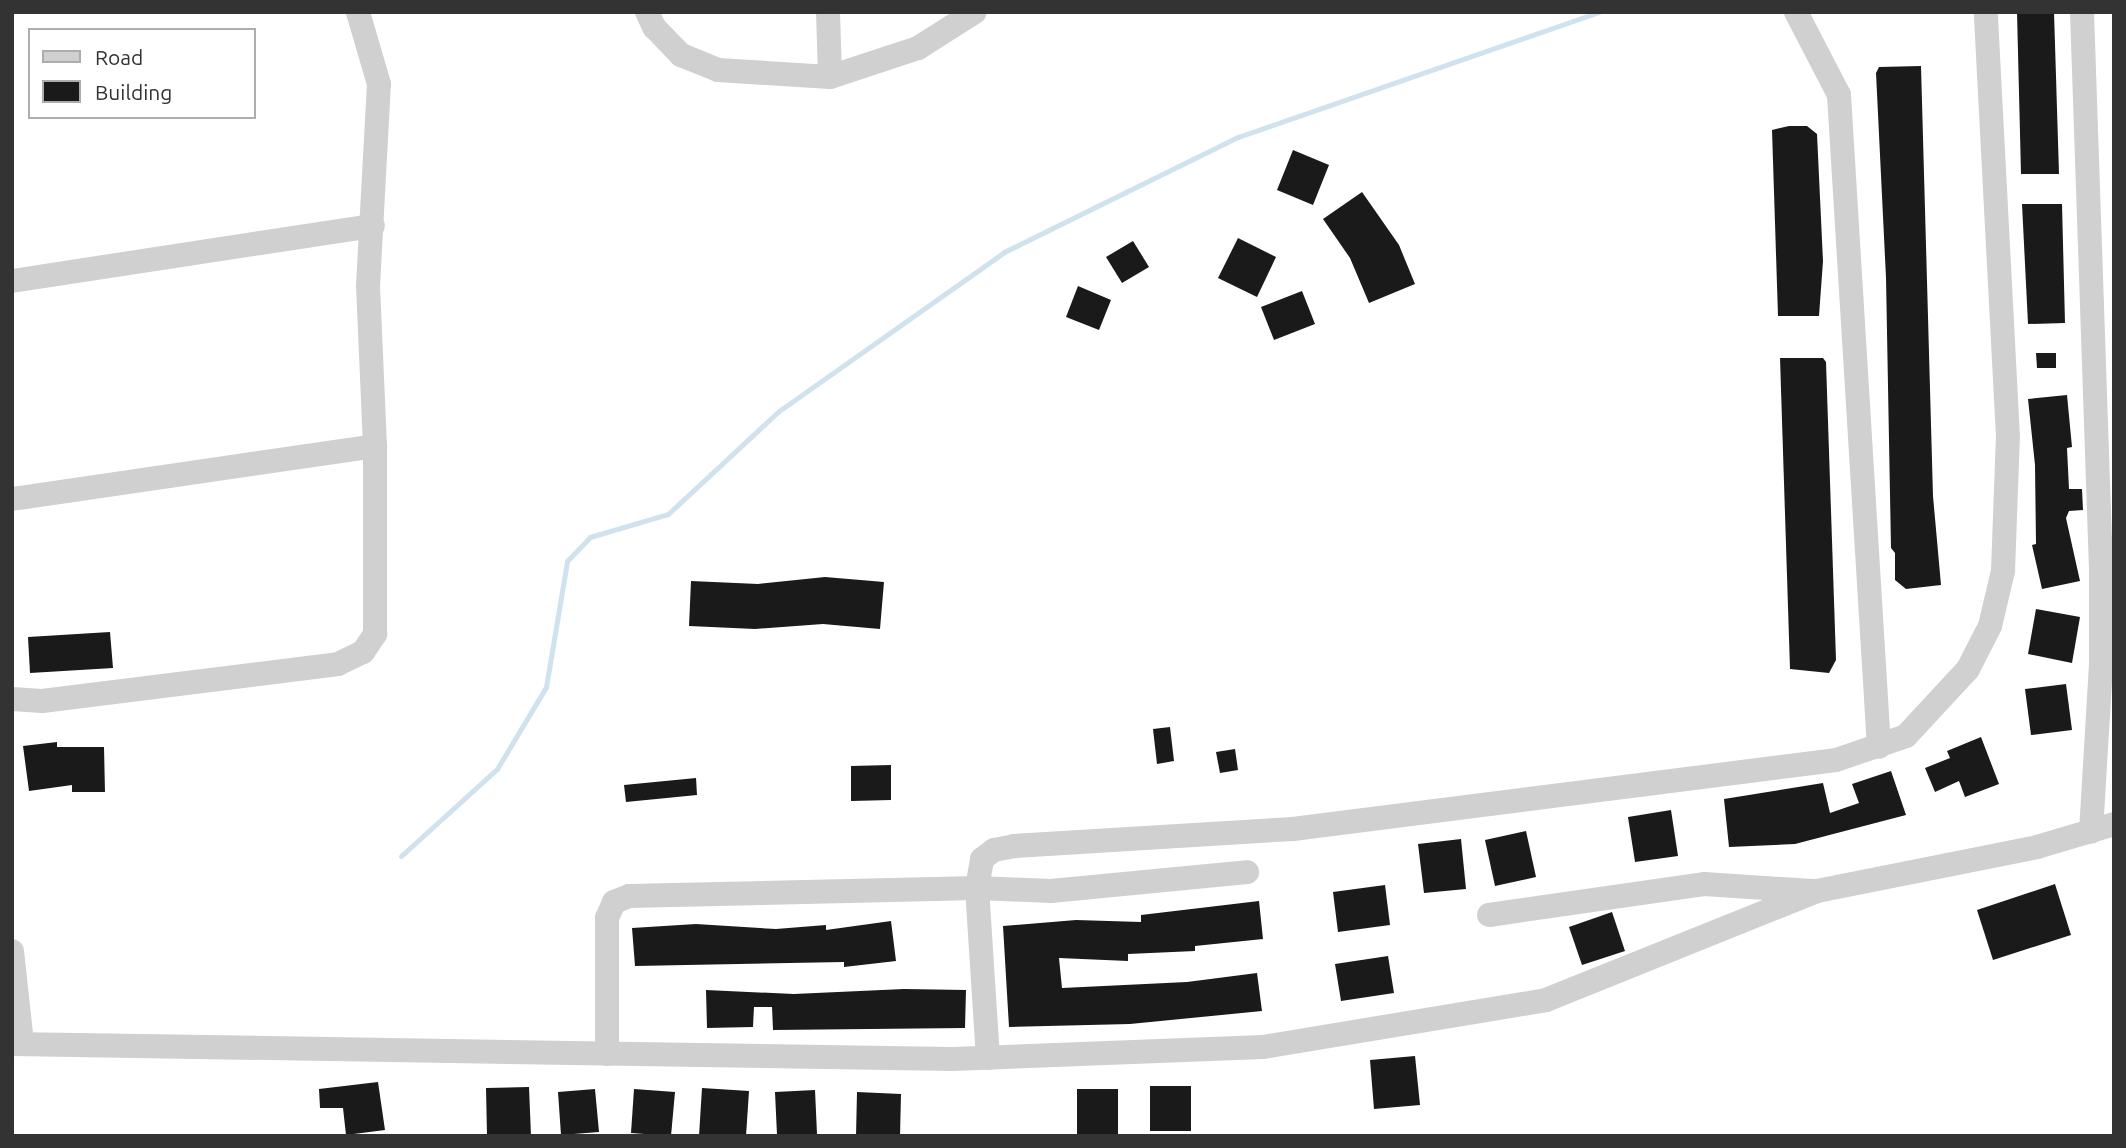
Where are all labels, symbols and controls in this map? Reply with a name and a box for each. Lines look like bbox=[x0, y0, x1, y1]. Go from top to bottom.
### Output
legend bbox=[28, 28, 256, 119]
text: Road bbox=[95, 45, 143, 69]
text: Building bbox=[95, 80, 172, 104]

